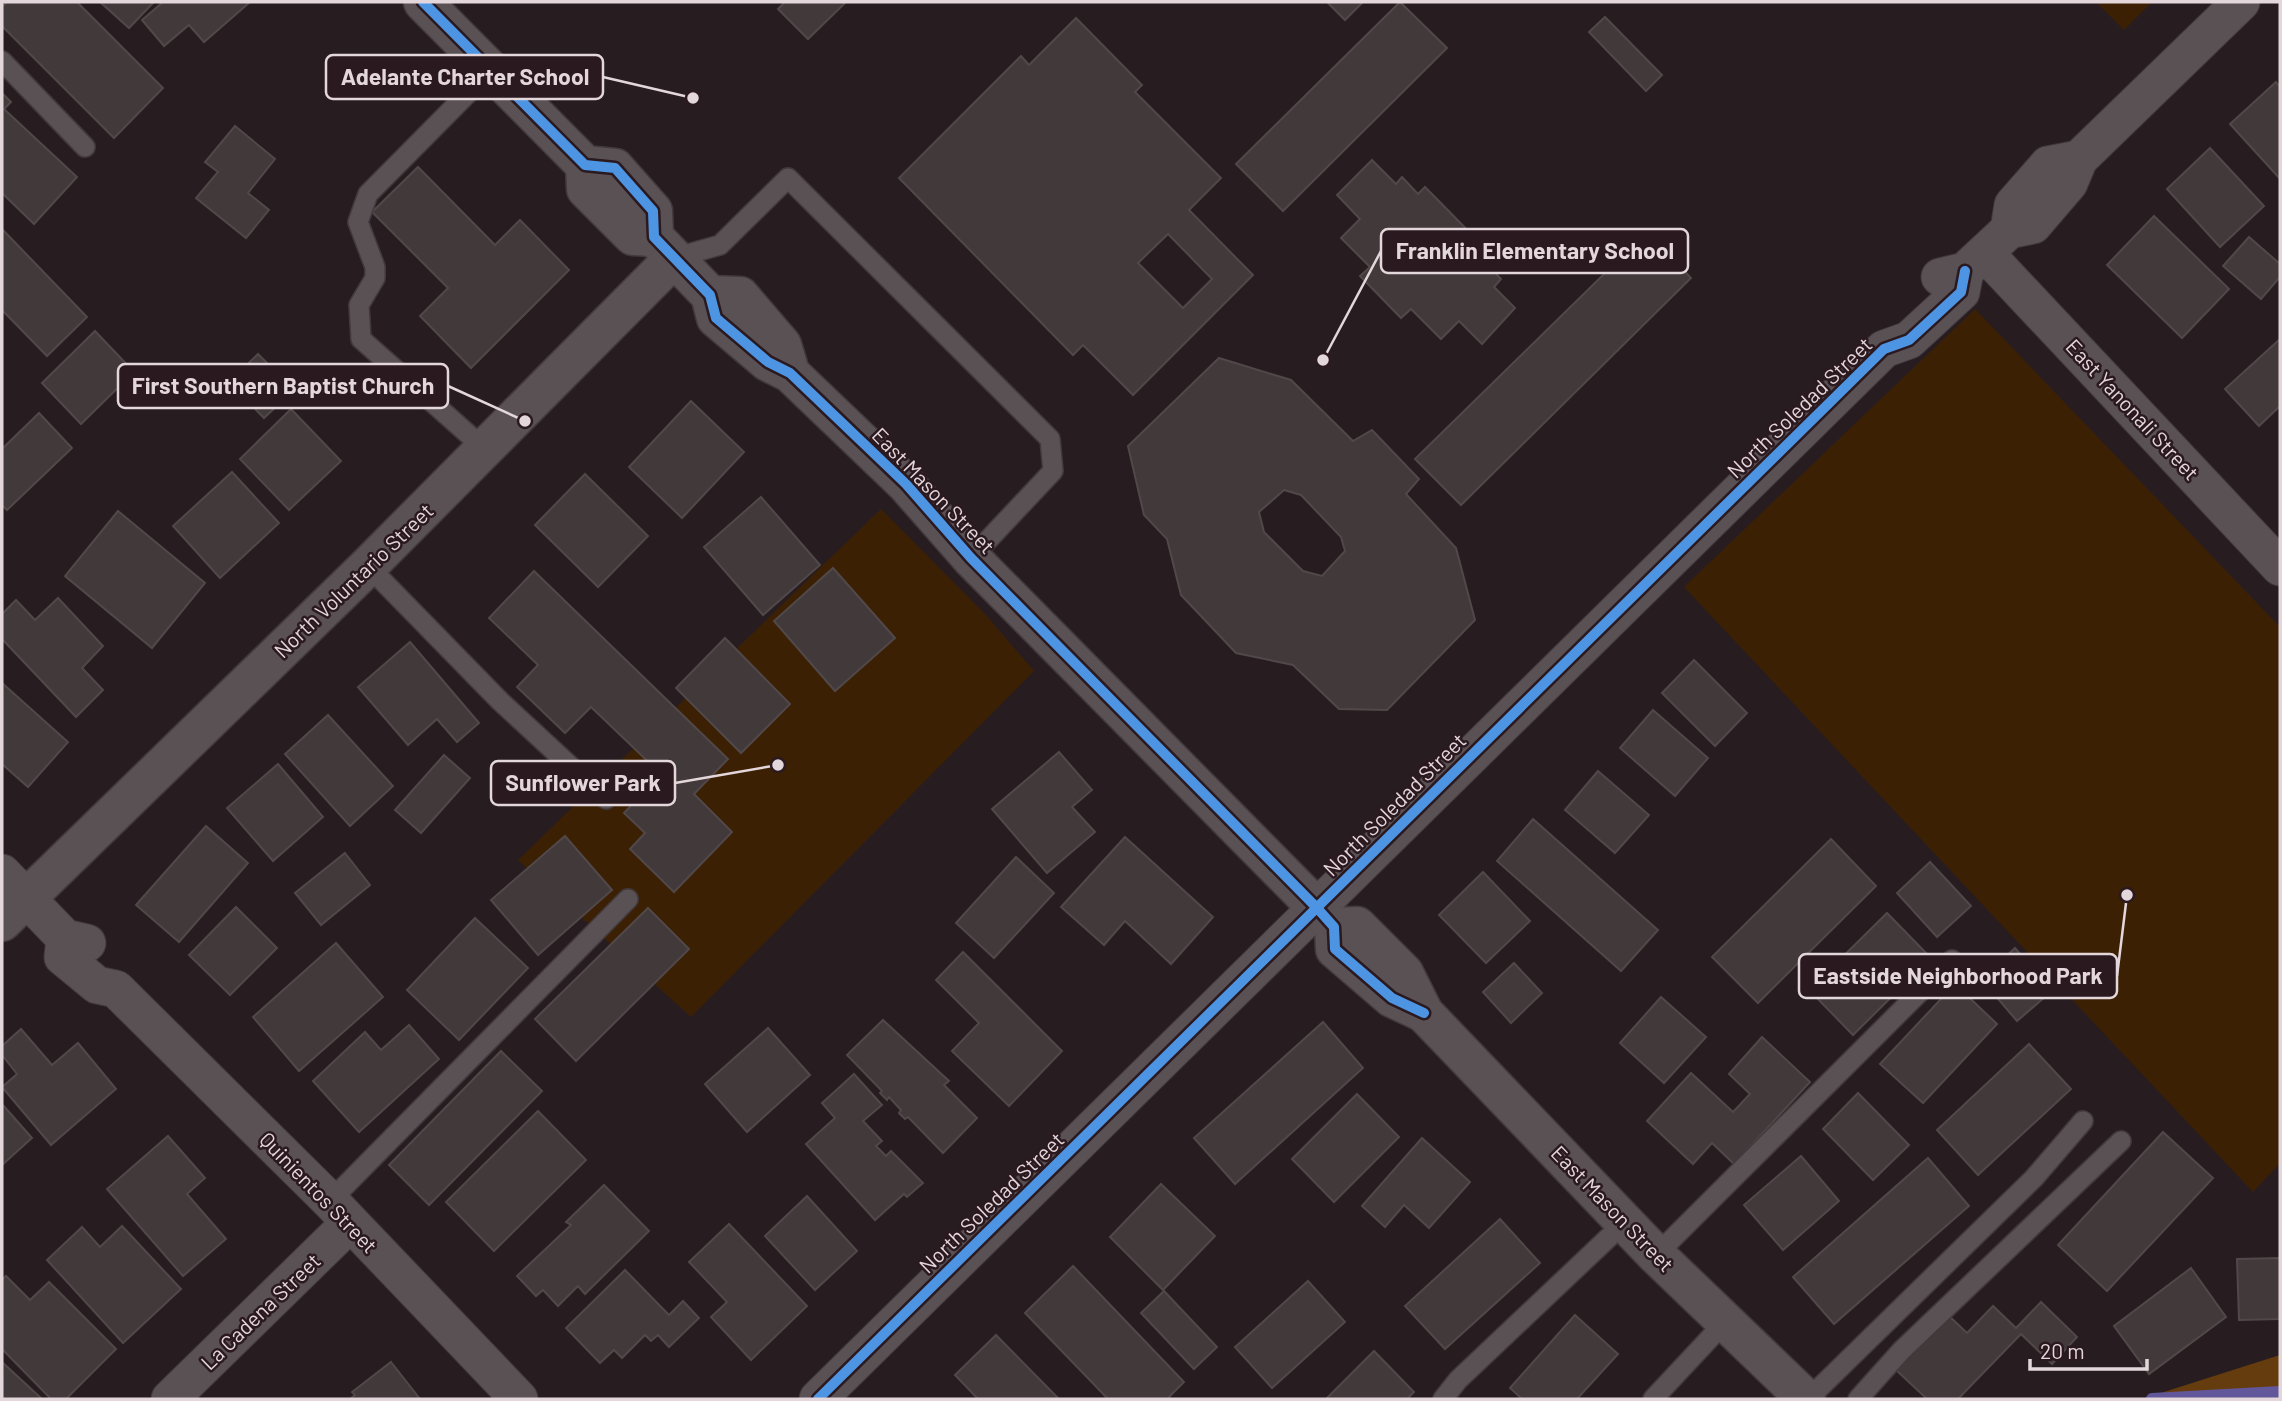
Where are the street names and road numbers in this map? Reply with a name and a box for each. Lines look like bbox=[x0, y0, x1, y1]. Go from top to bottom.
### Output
street label: North Soledad Street bbox=[1721, 331, 1877, 483]
street label: East Yanonali Street bbox=[2061, 333, 2205, 485]
street label: East Mason Street bbox=[868, 422, 1000, 558]
street label: North Voluntario Street bbox=[268, 498, 438, 662]
street label: North Soledad Street bbox=[1317, 727, 1471, 881]
street label: Quinientos Street bbox=[255, 1126, 383, 1258]
street label: North Soledad Street bbox=[913, 1126, 1069, 1278]
street label: East Mason Street bbox=[1547, 1140, 1679, 1276]
street label: La Cadena Street bbox=[195, 1248, 325, 1374]

